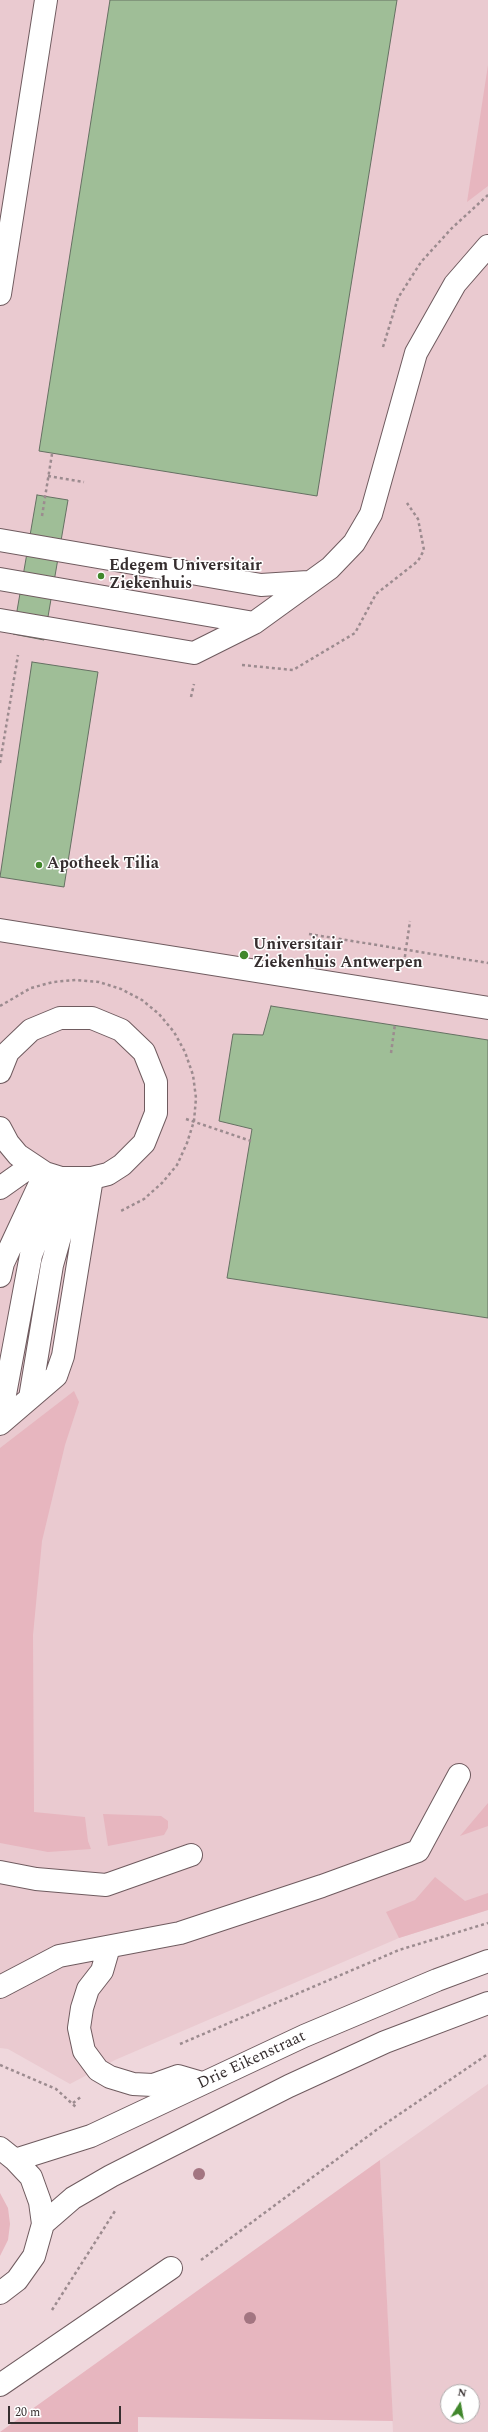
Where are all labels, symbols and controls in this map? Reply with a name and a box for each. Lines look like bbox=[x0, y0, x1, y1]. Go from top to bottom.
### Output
place label: Edegem Universitair Ziekenhuis bbox=[109, 557, 262, 595]
marker: Edegem Universitair Ziekenhuis bbox=[96, 571, 106, 581]
place label: Apotheek Tilia bbox=[47, 855, 159, 875]
marker: Apotheek Tilia bbox=[34, 860, 44, 870]
place label: Universitair Ziekenhuis Antwerpen bbox=[253, 936, 423, 974]
marker: Universitair Ziekenhuis Antwerpen bbox=[238, 949, 250, 961]
street label: Drie Eikenstraat bbox=[195, 2028, 309, 2094]
north arrow bbox=[440, 2384, 480, 2424]
text: N bbox=[456, 2384, 468, 2402]
scale bar bbox=[10, 2398, 123, 2424]
text: 20 m bbox=[15, 2403, 40, 2422]

